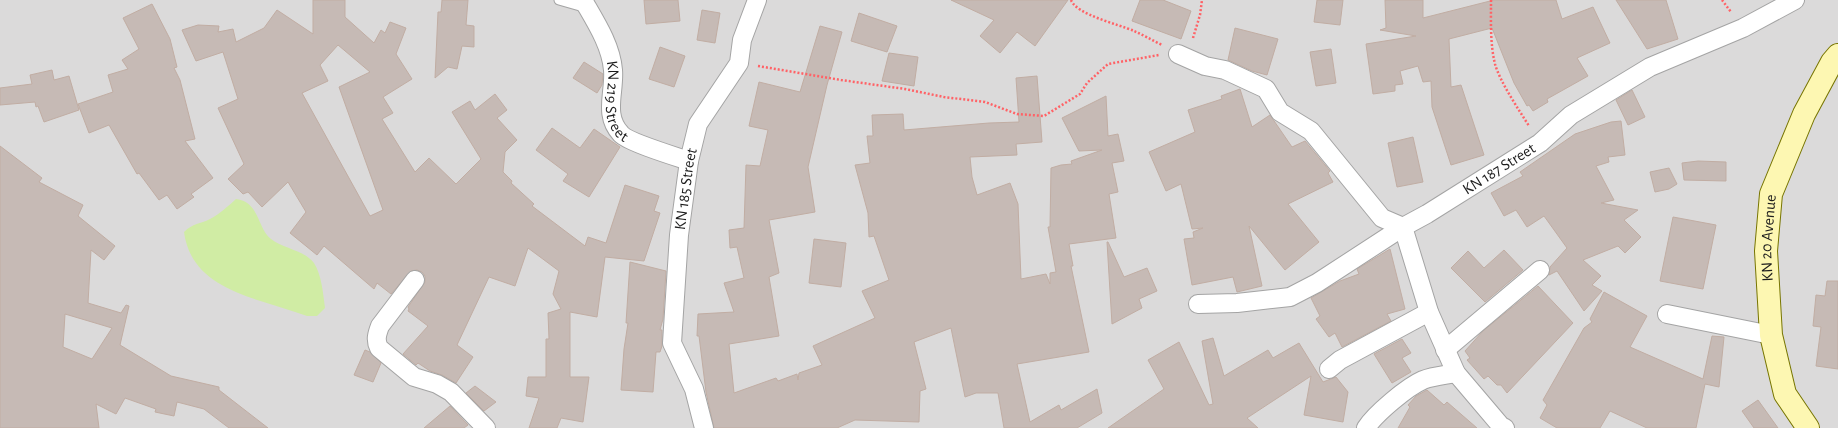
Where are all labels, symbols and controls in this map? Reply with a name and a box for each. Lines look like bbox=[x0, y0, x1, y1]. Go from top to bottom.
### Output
street label: KN 219 Street bbox=[603, 60, 631, 145]
street label: KN 187 Street bbox=[1460, 140, 1538, 197]
street label: KN 185 Street bbox=[672, 146, 700, 231]
street label: KN 20 Avenue bbox=[1758, 194, 1779, 282]

